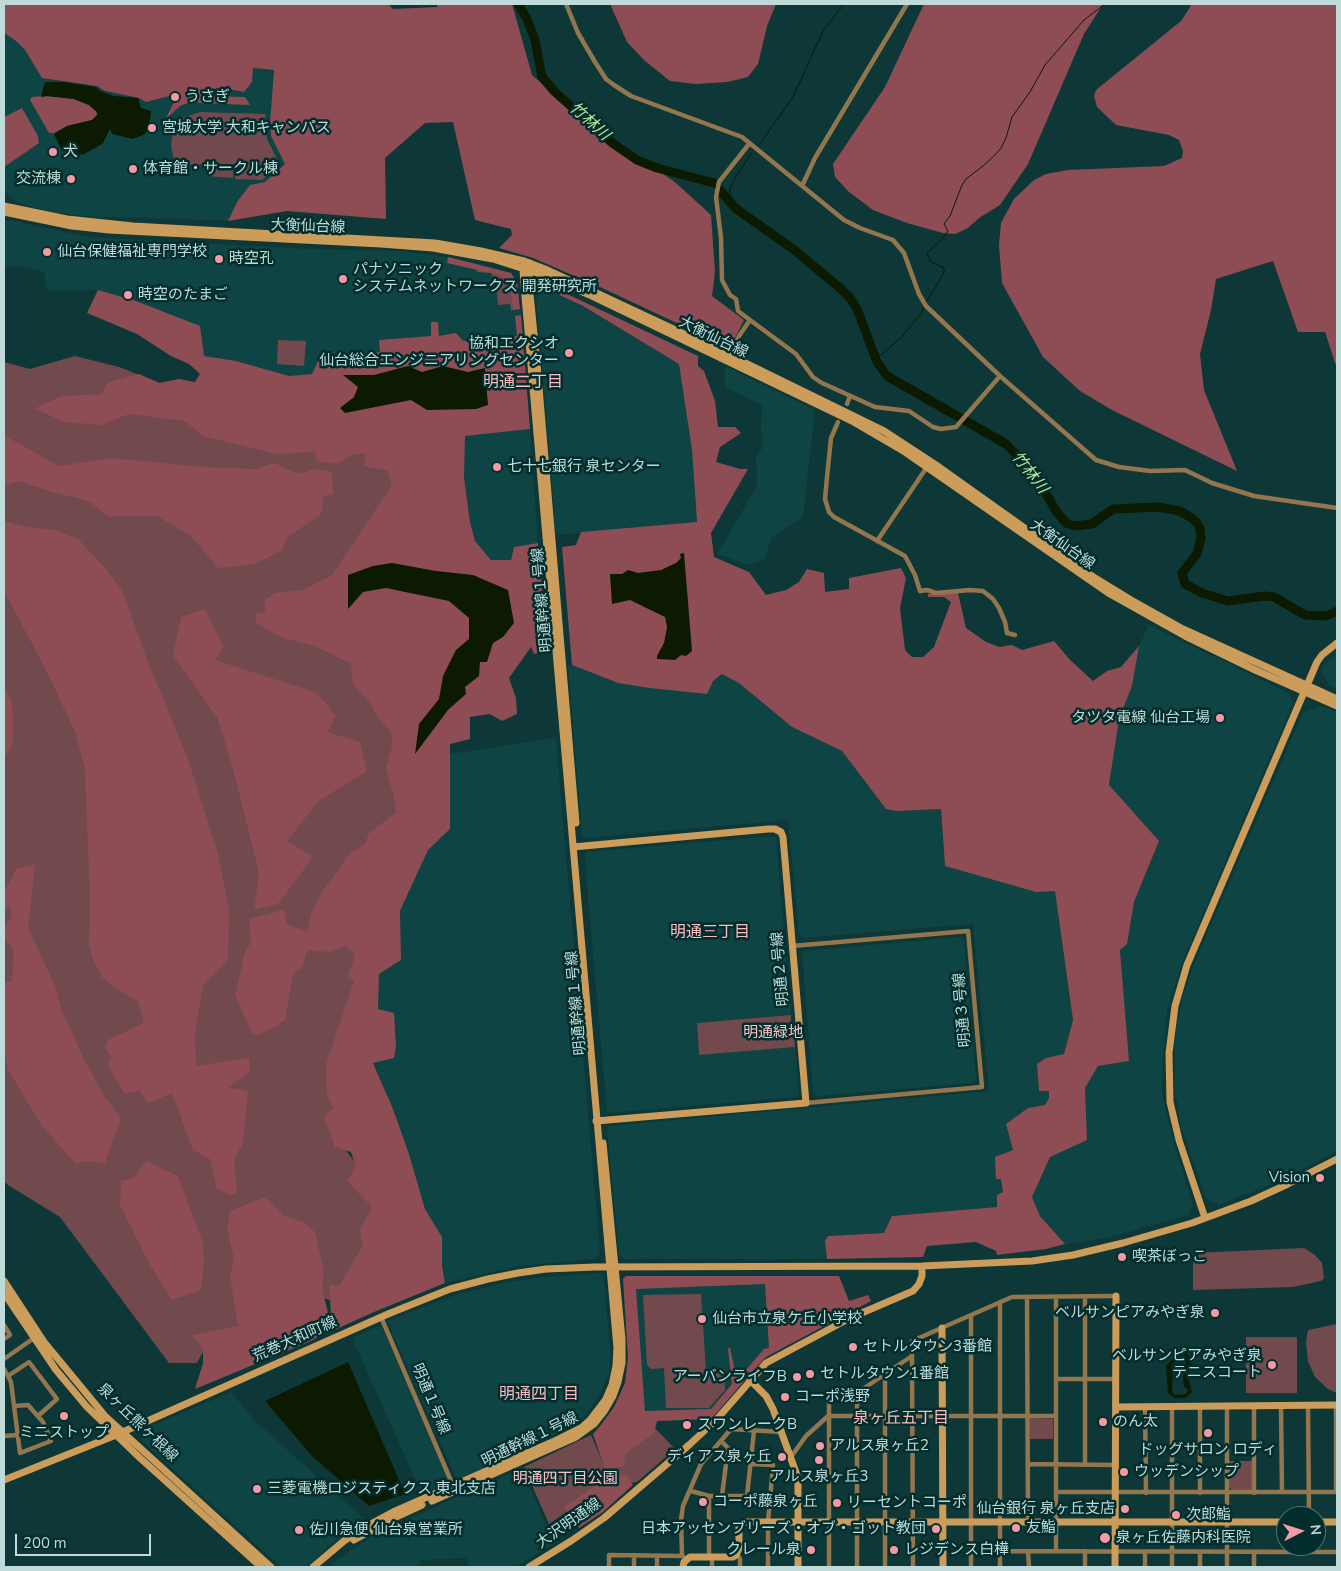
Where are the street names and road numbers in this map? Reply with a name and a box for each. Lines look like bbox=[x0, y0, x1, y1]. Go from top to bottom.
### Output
street label: 大衡仙台線 bbox=[270, 217, 346, 237]
street label: 大衡仙台線 bbox=[675, 313, 751, 363]
street label: 大衡仙台線 bbox=[1026, 516, 1098, 574]
street label: 明通幹線１号線 bbox=[529, 547, 557, 653]
street label: 明通２号線 bbox=[769, 931, 793, 1007]
street label: 明通幹線１号線 bbox=[563, 950, 591, 1056]
street label: 明通３号線 bbox=[951, 972, 975, 1048]
street label: 荒巻大和町線 bbox=[250, 1313, 340, 1367]
street label: 明通１号線 bbox=[407, 1361, 453, 1437]
street label: 泉ヶ丘熊ヶ根線 bbox=[93, 1380, 181, 1466]
street label: 明通幹線１号線 bbox=[479, 1409, 581, 1471]
street label: 大沢明通線 bbox=[533, 1495, 605, 1553]

